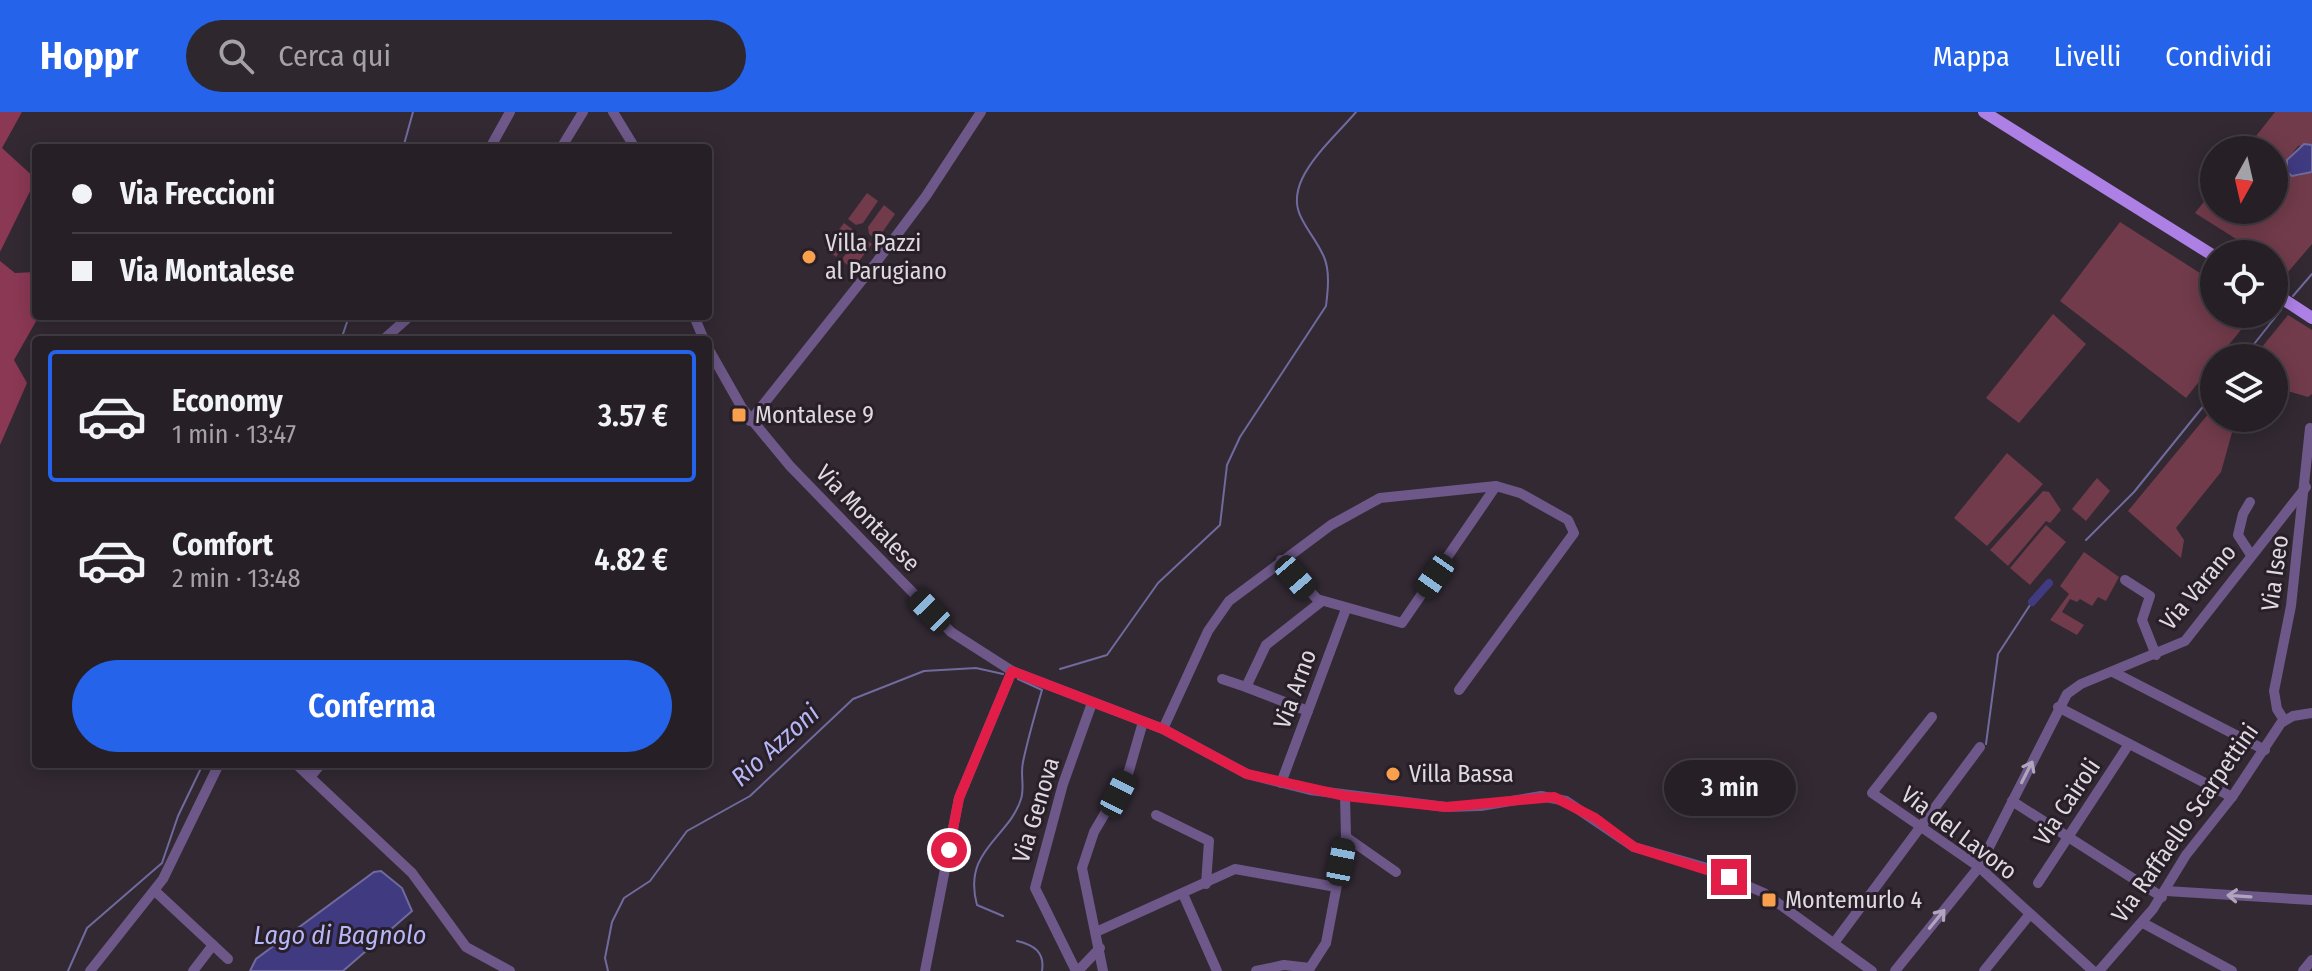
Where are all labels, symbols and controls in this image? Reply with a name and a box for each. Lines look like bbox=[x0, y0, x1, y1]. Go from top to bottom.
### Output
search box bbox=[186, 20, 746, 92]
text: Hoppr bbox=[40, 33, 138, 79]
icon: search bbox=[214, 34, 258, 78]
text: Cerca qui bbox=[278, 38, 391, 74]
text: Mappa bbox=[1933, 40, 2010, 73]
text: Livelli bbox=[2054, 40, 2121, 73]
text: Condividi bbox=[2165, 40, 2272, 73]
north arrow bbox=[2200, 136, 2288, 224]
map controls bbox=[2200, 136, 2288, 432]
text: Via Freccioni bbox=[120, 176, 275, 212]
place label: Villa Pazzi al Parugiano bbox=[825, 229, 947, 285]
button: locate bbox=[2200, 240, 2288, 328]
marker: Villa Pazzi al Parugiano bbox=[800, 248, 818, 266]
text: Via Montalese bbox=[120, 253, 294, 289]
button: layers bbox=[2200, 344, 2288, 432]
icon: car bbox=[76, 380, 148, 452]
text: Economy bbox=[172, 383, 283, 419]
text: 3.57 € bbox=[598, 398, 668, 434]
place label: Montalese 9 bbox=[755, 401, 874, 429]
marker: Montalese 9 bbox=[730, 406, 748, 424]
text: 1 min · 13:47 bbox=[172, 419, 296, 450]
street label: Via Montalese bbox=[810, 459, 926, 577]
icon: car bbox=[76, 524, 148, 596]
text: Comfort bbox=[172, 527, 273, 563]
street label: Via Iseo bbox=[2256, 533, 2294, 613]
street label: Via Varano bbox=[2154, 538, 2242, 636]
text: 4.82 € bbox=[594, 542, 668, 578]
car bbox=[1411, 549, 1459, 603]
car bbox=[1270, 551, 1320, 603]
text: 2 min · 13:48 bbox=[172, 563, 300, 594]
car bbox=[905, 585, 955, 637]
street label: Via Arno bbox=[1268, 646, 1322, 732]
button: Conferma bbox=[72, 660, 672, 752]
water label: Rio Azzoni bbox=[725, 698, 826, 793]
street label: Via Raffaello Scarpettini bbox=[2106, 718, 2264, 928]
street label: Via Cairoli bbox=[2028, 753, 2106, 851]
street label: Via Genova bbox=[1007, 754, 1065, 866]
place label: Villa Bassa bbox=[1409, 760, 1514, 788]
callout: 3 min bbox=[1663, 761, 1795, 817]
one-way arrow bbox=[2020, 761, 2035, 785]
marker: Villa Bassa bbox=[1384, 765, 1402, 783]
car bbox=[1096, 767, 1140, 821]
text: 3 min bbox=[1701, 772, 1759, 803]
street label: Via del Lavoro bbox=[1896, 780, 2022, 886]
route start bbox=[931, 832, 967, 868]
car bbox=[1325, 836, 1357, 888]
route end bbox=[1711, 859, 1747, 895]
place label: Montemurlo 4 bbox=[1785, 886, 1922, 914]
one-way arrow bbox=[2226, 888, 2253, 903]
marker: Montemurlo 4 bbox=[1760, 891, 1778, 909]
one-way arrow bbox=[1928, 909, 1946, 930]
water label: Lago di Bagnolo bbox=[254, 920, 426, 951]

